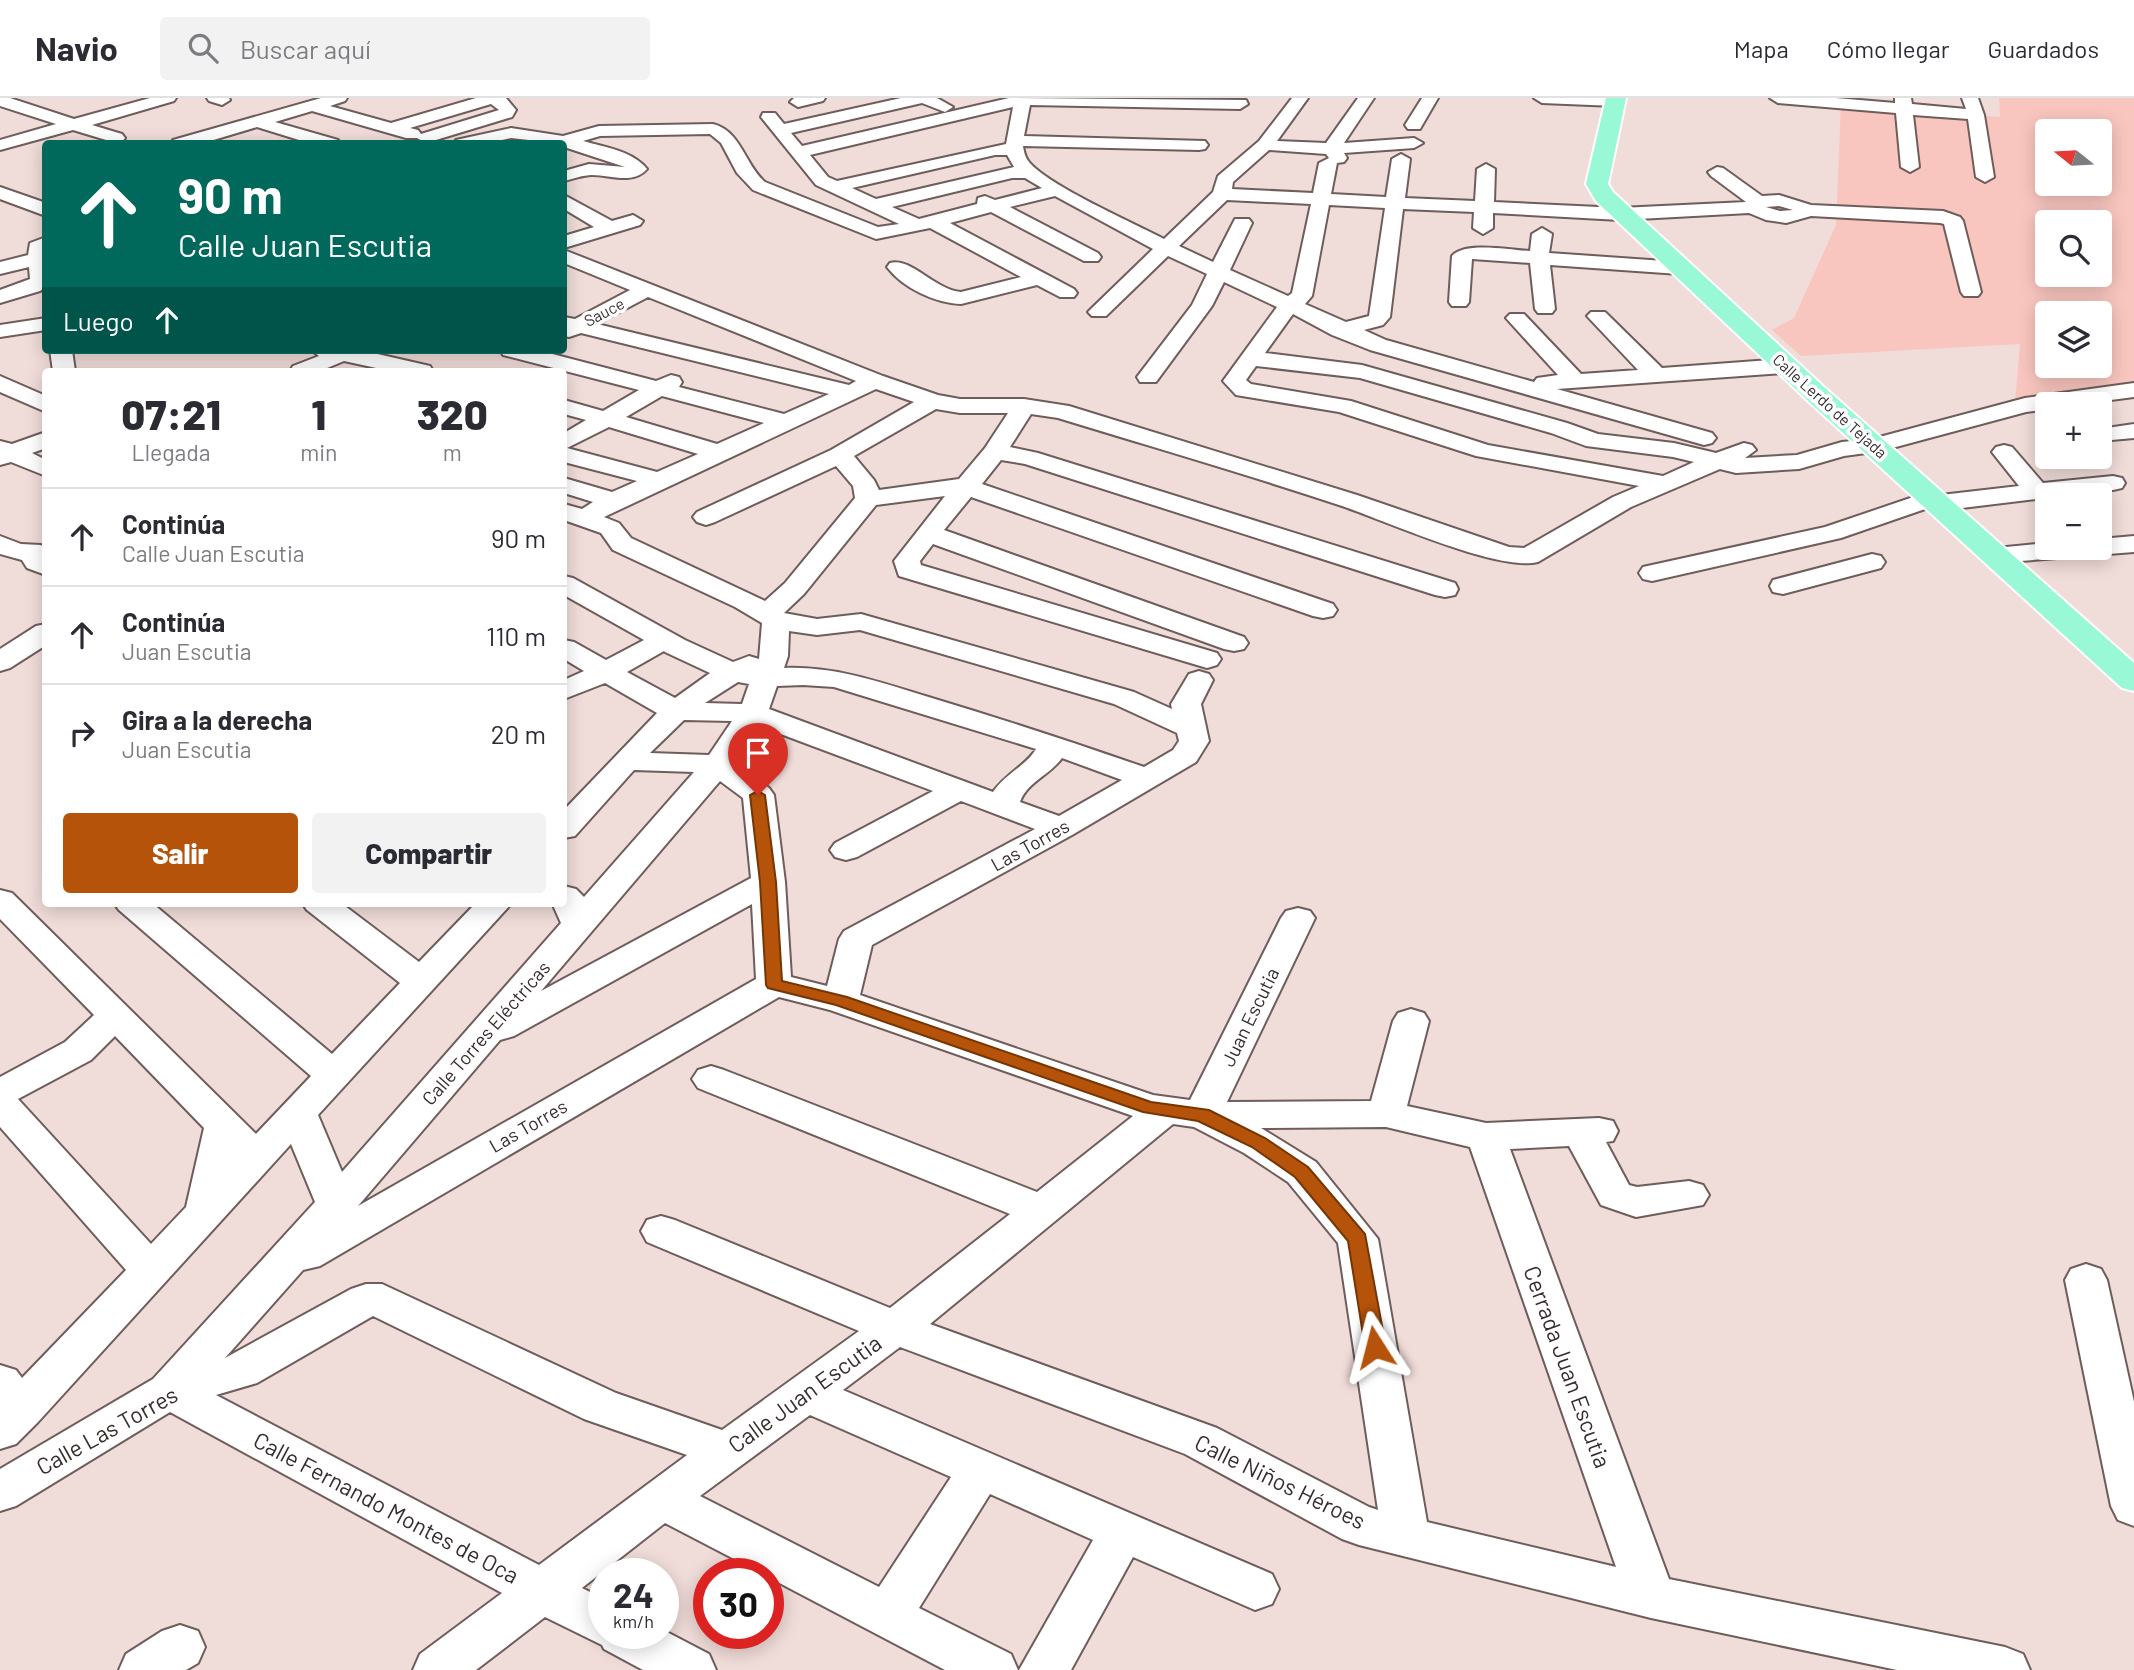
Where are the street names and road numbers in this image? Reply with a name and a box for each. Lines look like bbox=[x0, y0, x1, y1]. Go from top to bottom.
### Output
street label: Sauce bbox=[580, 293, 627, 330]
street label: Calle Lerdo de Tejada bbox=[1769, 349, 1891, 462]
street label: Las Torres bbox=[987, 814, 1073, 875]
street label: Calle Torres Eléctricas bbox=[417, 956, 555, 1109]
street label: Juan Escutia bbox=[1216, 964, 1283, 1070]
street label: Las Torres bbox=[485, 1094, 571, 1157]
street label: Cerrada Juan Escutia bbox=[1518, 1262, 1618, 1472]
street label: Calle Juan Escutia bbox=[722, 1328, 887, 1458]
street label: Calle Las Torres bbox=[31, 1380, 182, 1480]
street label: Calle Fernando Montes de Oca bbox=[249, 1425, 524, 1589]
street label: Calle Niños Héroes bbox=[1191, 1428, 1370, 1535]

